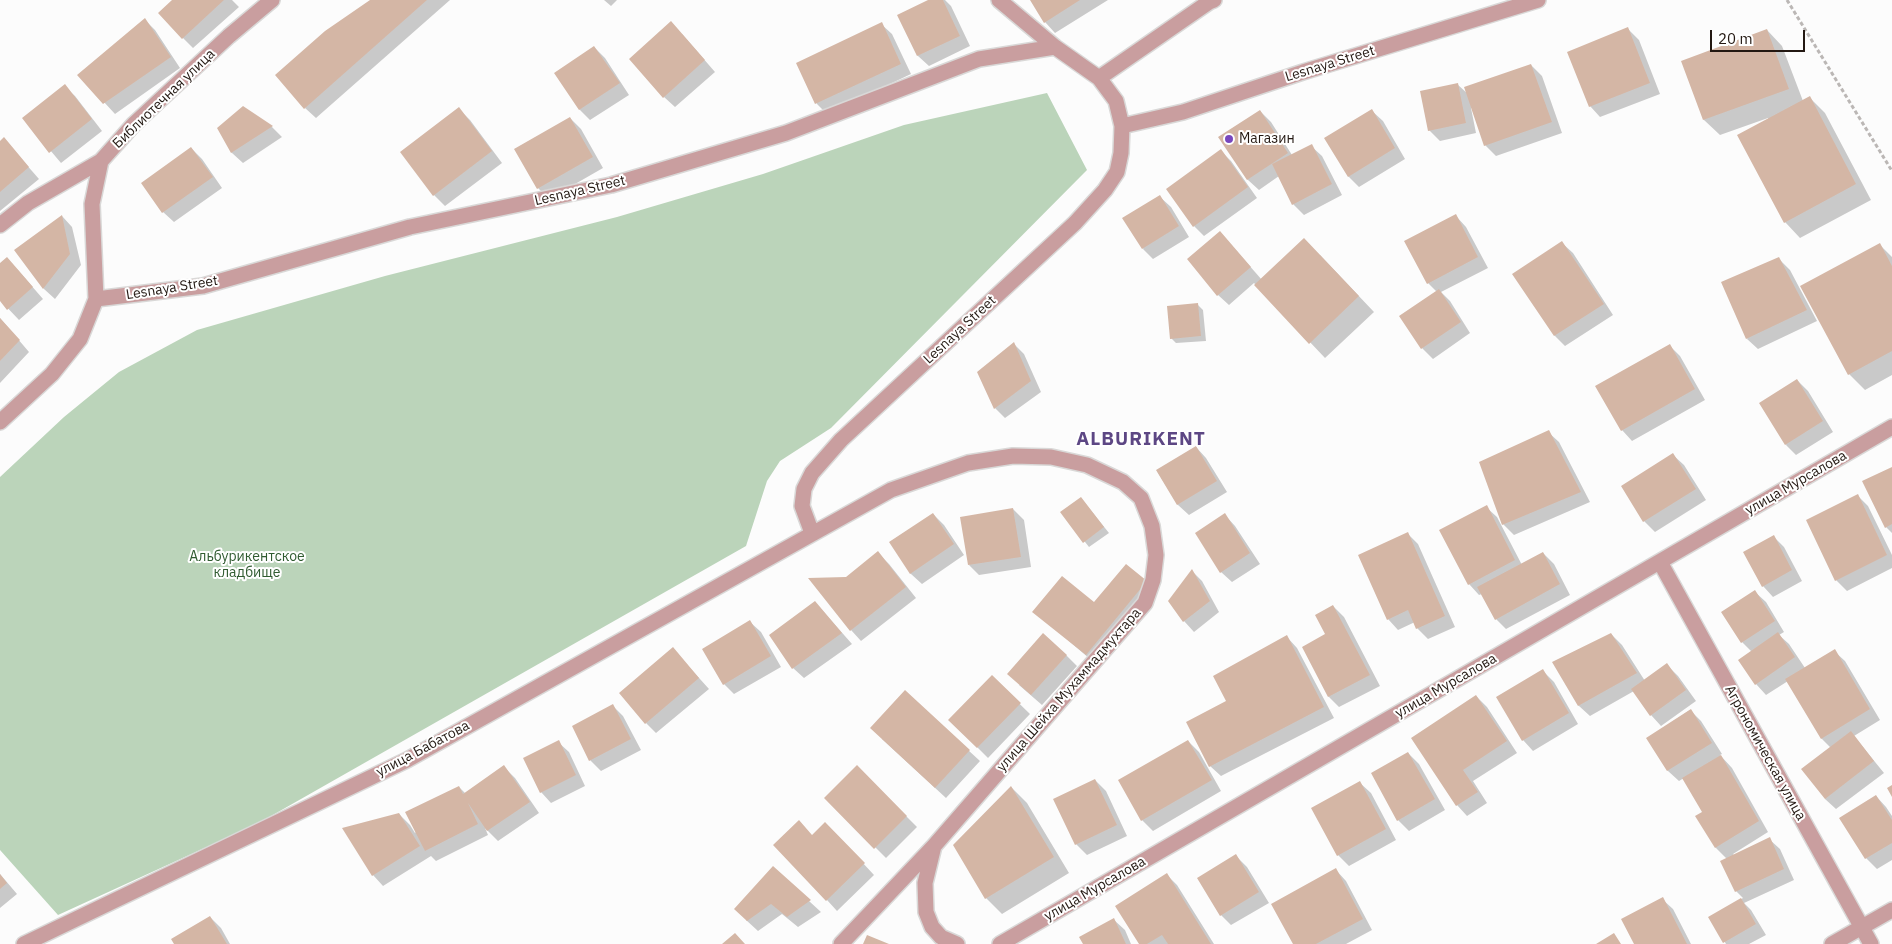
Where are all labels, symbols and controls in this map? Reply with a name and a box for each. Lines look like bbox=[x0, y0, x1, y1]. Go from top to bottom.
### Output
scale bar bbox=[1712, 20, 1807, 52]
text: 20 m bbox=[1718, 29, 1753, 48]
street label: Lesnaya Street bbox=[1283, 42, 1377, 86]
street label: Библиотечная улица bbox=[109, 46, 219, 152]
place label: Магазин bbox=[1239, 131, 1295, 147]
marker: Магазин bbox=[1223, 133, 1235, 145]
street label: Lesnaya Street bbox=[533, 172, 627, 210]
street label: Lesnaya Street bbox=[125, 272, 219, 304]
street label: Lesnaya Street bbox=[920, 292, 1000, 368]
district label: ALBURIKENT bbox=[1075, 429, 1207, 451]
street label: улица Мурсалова bbox=[1742, 447, 1850, 519]
park label: Альбурикентское кладбище bbox=[189, 549, 305, 582]
street label: улица Шейха Мухаммадмухтара bbox=[993, 605, 1145, 775]
street label: улица Мурсалова bbox=[1392, 650, 1500, 722]
street label: Агрономическая улица bbox=[1721, 682, 1809, 824]
street label: улица Бабатова bbox=[374, 717, 472, 781]
street label: улица Мурсалова bbox=[1041, 853, 1149, 925]

